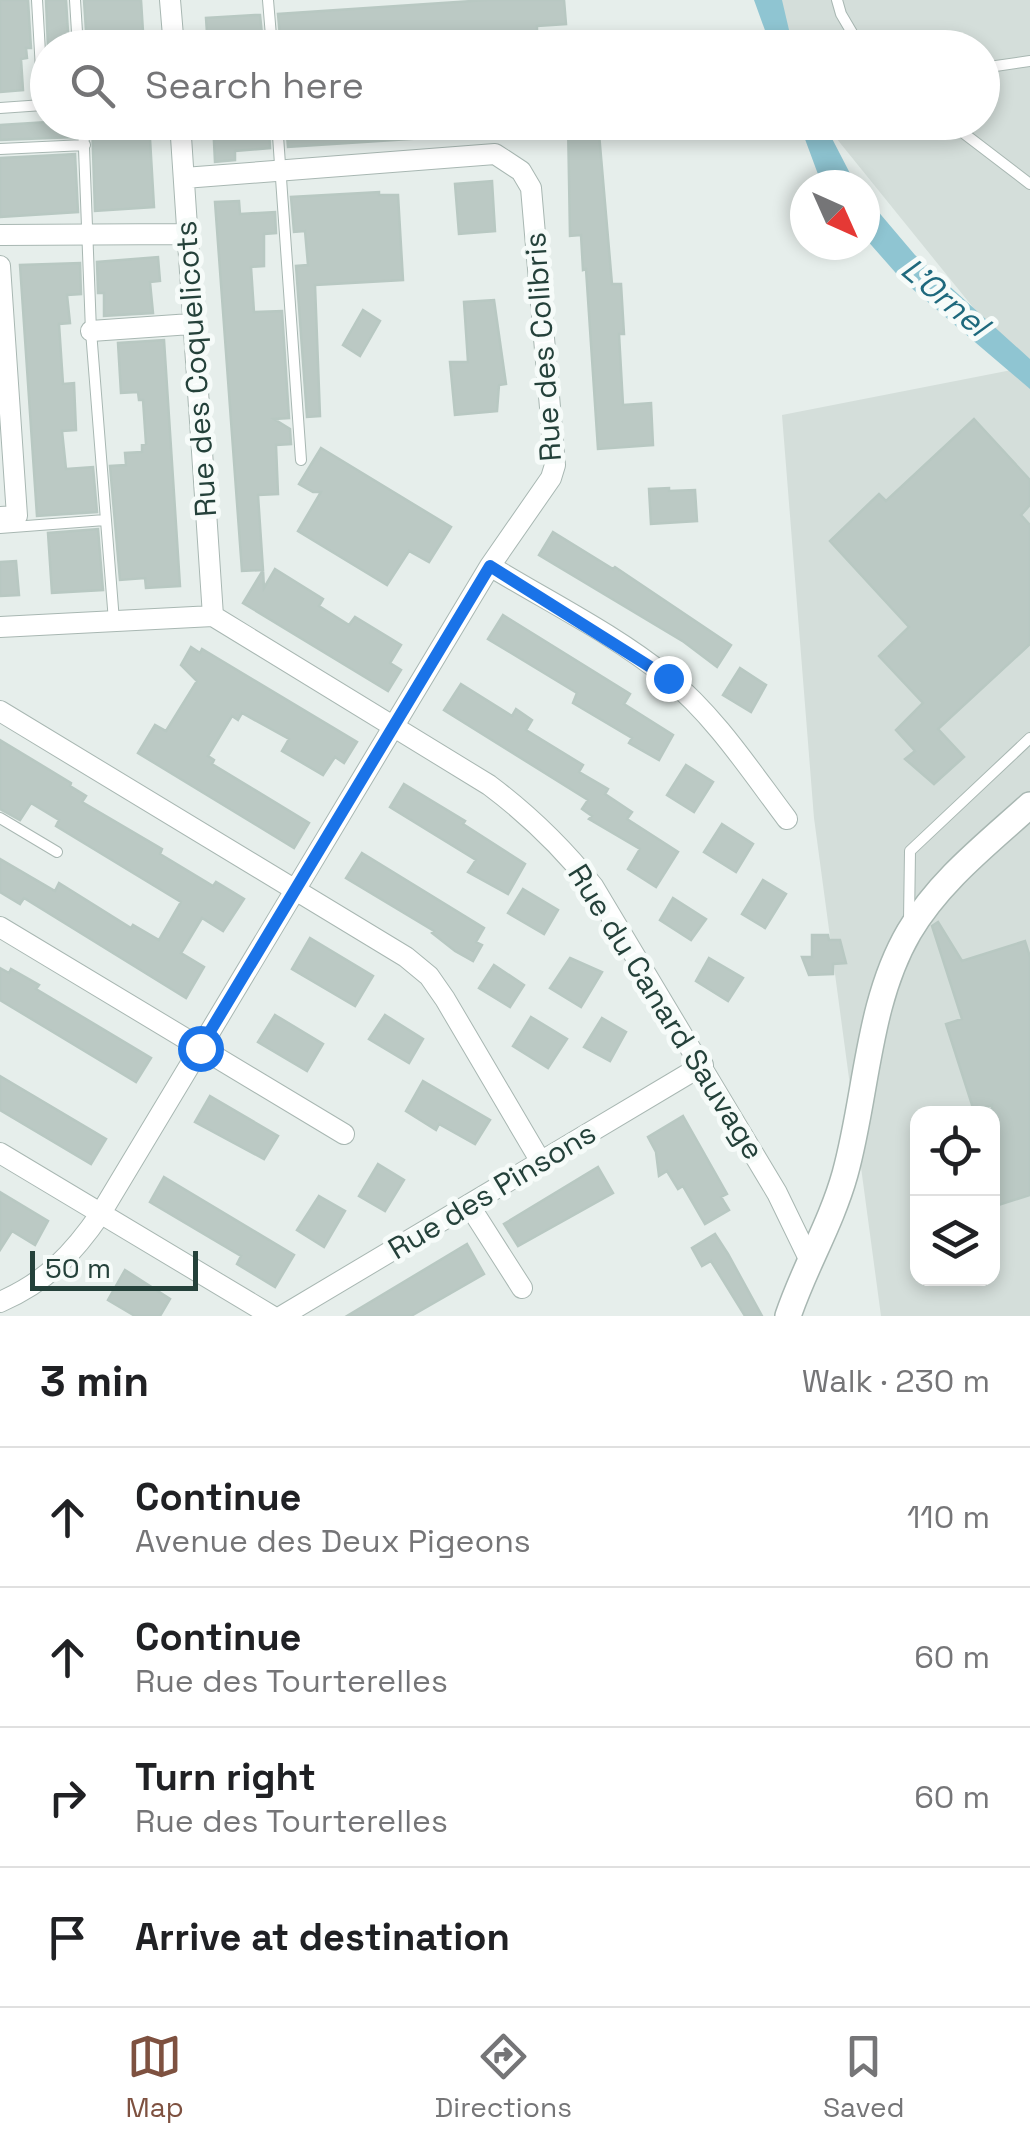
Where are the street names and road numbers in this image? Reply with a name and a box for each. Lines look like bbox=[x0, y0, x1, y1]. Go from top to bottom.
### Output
street label: Rue des Coquelicots bbox=[166, 220, 225, 518]
street label: Rue des Colibris bbox=[515, 231, 570, 463]
street label: Rue du Canard Sauvage bbox=[559, 857, 773, 1167]
street label: Rue des Pinsons bbox=[381, 1113, 603, 1268]

